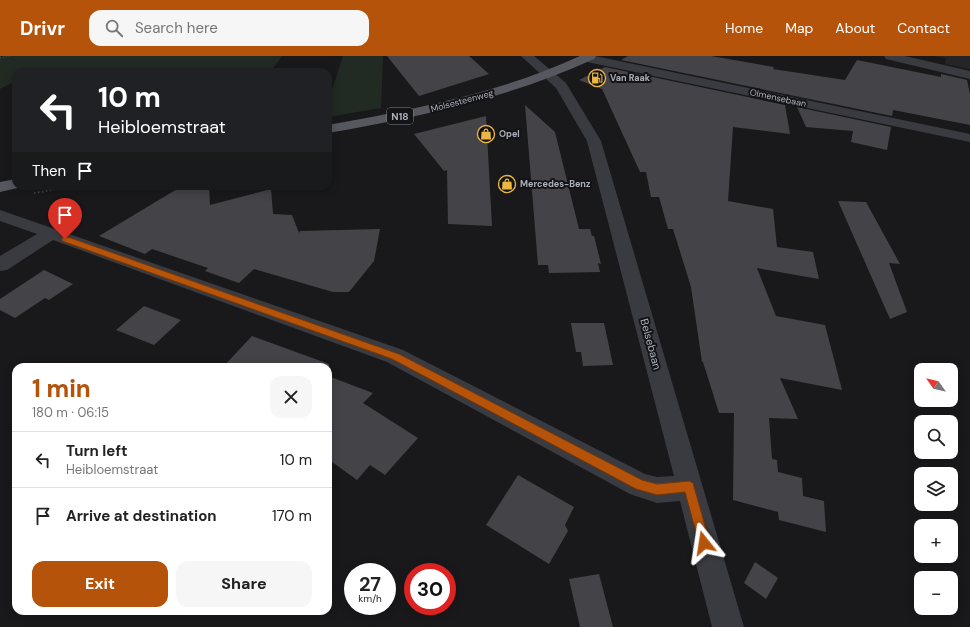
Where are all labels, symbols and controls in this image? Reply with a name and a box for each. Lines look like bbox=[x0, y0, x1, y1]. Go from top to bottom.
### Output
search box bbox=[89, 10, 369, 46]
text: Drivr bbox=[20, 16, 65, 41]
icon: search bbox=[103, 17, 125, 39]
text: Search here bbox=[135, 18, 218, 38]
text: Home bbox=[725, 19, 763, 37]
text: Map bbox=[785, 19, 813, 37]
text: About bbox=[835, 19, 875, 37]
text: Contact bbox=[897, 19, 950, 37]
fuel station icon: Van Raak bbox=[587, 68, 607, 88]
place label: Van Raak bbox=[610, 72, 651, 84]
text: 10 m bbox=[98, 79, 161, 116]
icon: left bbox=[32, 84, 84, 136]
street label: Olmensebaan bbox=[749, 86, 807, 110]
street label: Molsesteenweg bbox=[429, 87, 495, 115]
road number: N18 bbox=[387, 108, 413, 124]
text: Heibloemstraat bbox=[98, 115, 226, 139]
shop icon: Opel bbox=[476, 124, 496, 144]
place label: Opel bbox=[499, 128, 520, 140]
icon: arrive bbox=[74, 160, 96, 182]
text: Then bbox=[32, 161, 66, 181]
shop icon: Mercedes-Benz bbox=[497, 174, 517, 194]
place label: Mercedes-Benz bbox=[520, 178, 591, 190]
pin bbox=[48, 198, 82, 239]
icon: arrive bbox=[54, 204, 76, 226]
street label: Belsebaan bbox=[637, 317, 665, 371]
north arrow bbox=[914, 363, 958, 407]
map controls bbox=[914, 363, 958, 615]
text: 1 min bbox=[32, 373, 91, 404]
button: close bbox=[270, 376, 312, 418]
text: 180 m · 06:15 bbox=[32, 404, 109, 421]
button: search bbox=[914, 415, 958, 459]
text: Turn left bbox=[66, 441, 127, 461]
icon: left bbox=[32, 449, 54, 471]
text: 10 m bbox=[280, 450, 312, 470]
text: Heibloemstraat bbox=[66, 461, 158, 478]
button: layers bbox=[914, 467, 958, 511]
icon: arrive bbox=[32, 505, 54, 527]
text: Arrive at destination bbox=[66, 506, 217, 526]
text: 170 m bbox=[272, 506, 312, 526]
button: + bbox=[914, 519, 958, 563]
position arrow bbox=[683, 522, 725, 564]
button: Exit bbox=[32, 561, 168, 607]
button: Share bbox=[176, 561, 312, 607]
speed limit sign: 30 bbox=[404, 563, 456, 615]
text: 27 bbox=[359, 571, 381, 597]
button: − bbox=[914, 571, 958, 615]
text: km/h bbox=[358, 592, 382, 605]

